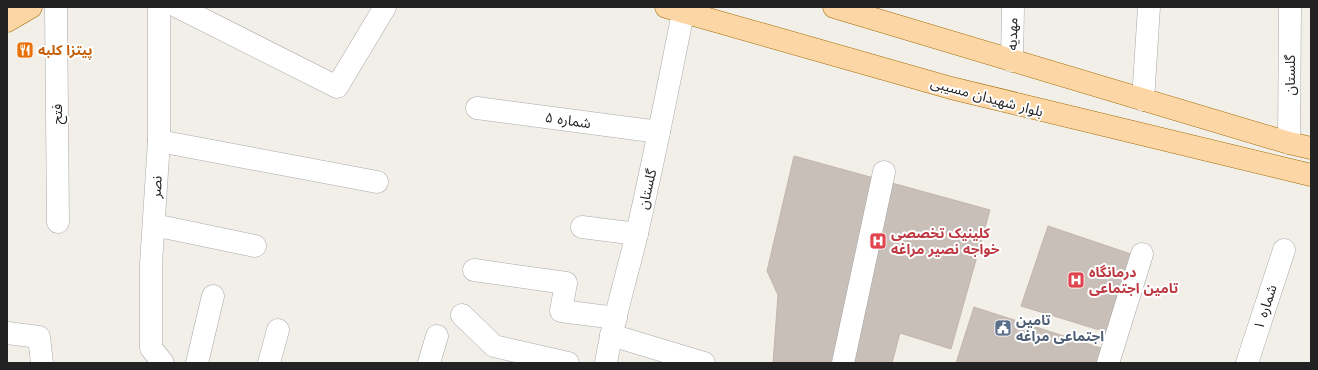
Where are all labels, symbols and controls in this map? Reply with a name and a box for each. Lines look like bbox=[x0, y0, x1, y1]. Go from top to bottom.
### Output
street label: مهدیه bbox=[1004, 17, 1021, 51]
restaurant icon: پیتزا کلبه bbox=[15, 40, 35, 60]
place label: پیتزا کلبه bbox=[38, 42, 93, 60]
street label: گلستان bbox=[1282, 54, 1299, 95]
street label: بلوار شهیدان مسیبی bbox=[929, 74, 1045, 121]
street label: فتح bbox=[49, 104, 68, 124]
street label: شماره ۵ bbox=[544, 109, 592, 132]
street label: گلستان bbox=[635, 167, 660, 211]
street label: نصر bbox=[147, 175, 166, 200]
place label: کلینیک تخصصی خواجه نصیر مراغه bbox=[891, 225, 1000, 258]
hospital icon: کلینیک تخصصی خواجه نصیر مراغه bbox=[868, 231, 888, 251]
place label: درمانگاه تامین اجتماعی bbox=[1089, 264, 1178, 296]
hospital icon: درمانگاه تامین اجتماعی bbox=[1066, 270, 1086, 290]
street label: شماره ۱ bbox=[1250, 283, 1281, 332]
place label: تامین اجتماعی مراغه bbox=[1016, 312, 1104, 345]
public building icon: تامین اجتماعی مراغه bbox=[993, 318, 1013, 338]

